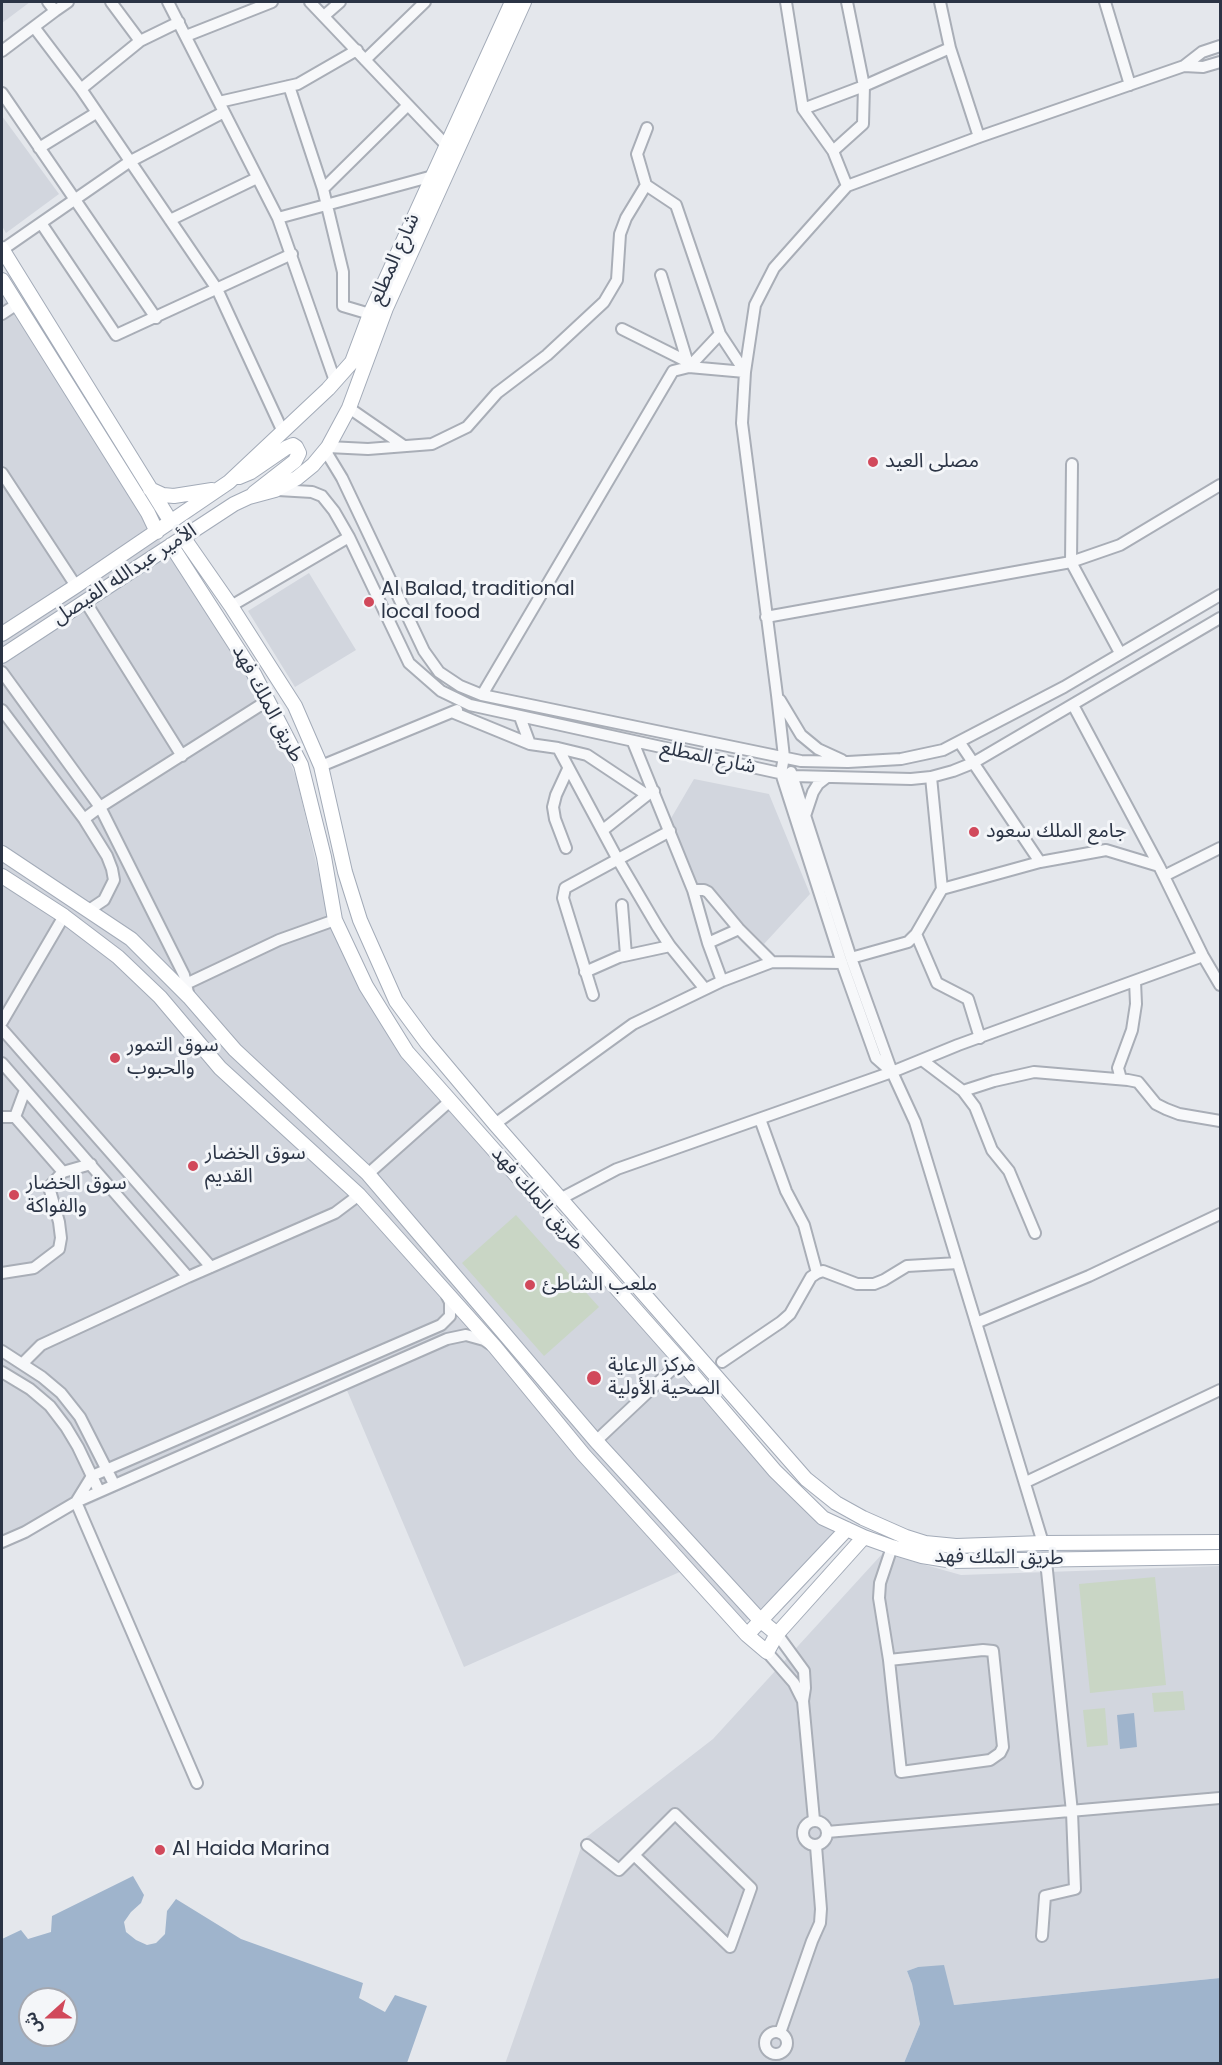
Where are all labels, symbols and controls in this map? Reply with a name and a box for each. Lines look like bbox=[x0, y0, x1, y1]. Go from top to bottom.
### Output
street label: شارع المطلع bbox=[364, 210, 426, 308]
place label: مصلى العيد bbox=[885, 450, 979, 474]
marker: مصلى العيد bbox=[866, 455, 880, 469]
street label: الأمير عبدالله الفيصل bbox=[48, 519, 202, 631]
place label: Al Balad, traditional local food bbox=[381, 578, 575, 625]
marker: Al Balad, traditional local food bbox=[362, 595, 376, 609]
street label: طريق الملك فهد bbox=[226, 641, 308, 767]
street label: شارع المطلع bbox=[658, 736, 758, 780]
place label: جامع الملك سعود bbox=[986, 820, 1126, 844]
marker: جامع الملك سعود bbox=[967, 825, 981, 839]
place label: سوق التمور والحبوب bbox=[127, 1034, 219, 1081]
marker: سوق التمور والحبوب bbox=[108, 1051, 122, 1065]
place label: سوق الخضار القديم bbox=[205, 1142, 306, 1189]
street label: طريق الملك فهد bbox=[486, 1142, 588, 1256]
marker: سوق الخضار القديم bbox=[186, 1159, 200, 1173]
place label: سوق الخضار والفواكة bbox=[26, 1172, 127, 1219]
marker: سوق الخضار والفواكة bbox=[7, 1188, 21, 1202]
place label: ملعب الشاطئ bbox=[542, 1273, 657, 1297]
marker: ملعب الشاطئ bbox=[523, 1278, 537, 1292]
place label: مركز الرعاية الصحية الأولية bbox=[608, 1354, 720, 1401]
marker: مركز الرعاية الصحية الأولية bbox=[585, 1369, 603, 1387]
street label: طريق الملك فهد bbox=[934, 1545, 1064, 1571]
place label: Al Haida Marina bbox=[172, 1838, 330, 1862]
marker: Al Haida Marina bbox=[153, 1843, 167, 1857]
north arrow bbox=[18, 1987, 78, 2047]
text: ش bbox=[18, 2009, 47, 2037]

